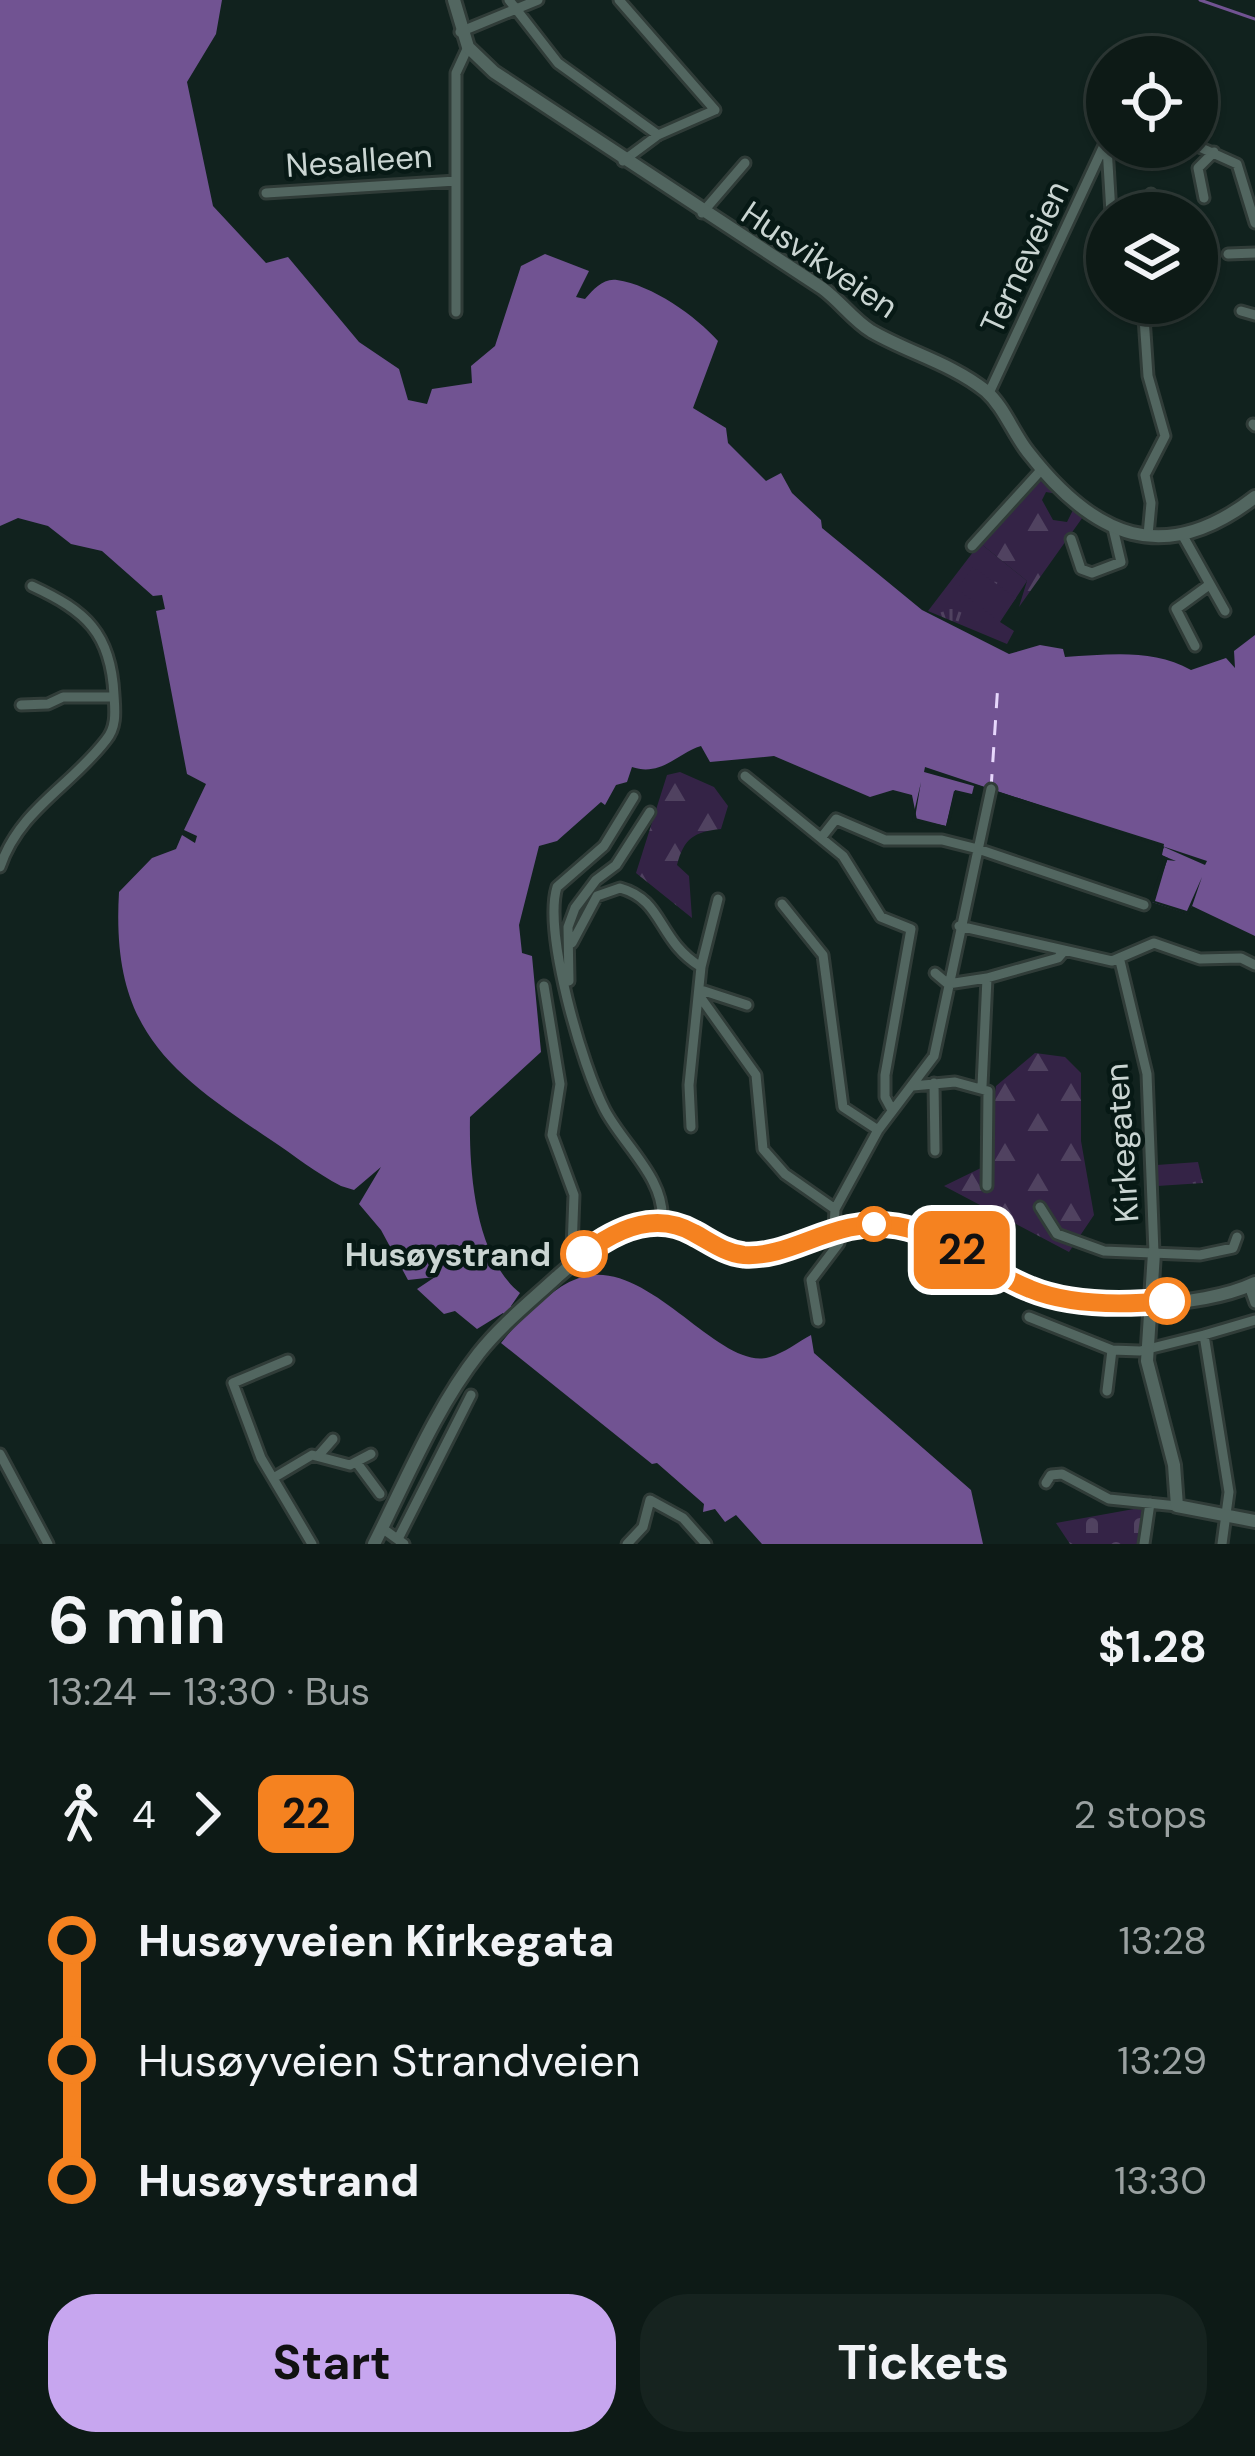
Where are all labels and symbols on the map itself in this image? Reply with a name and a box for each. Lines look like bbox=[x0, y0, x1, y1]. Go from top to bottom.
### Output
street label: Nesalleen bbox=[284, 134, 434, 187]
street label: Terneveien bbox=[970, 174, 1079, 341]
street label: Husvikveien bbox=[733, 191, 906, 328]
street label: Kirkegaten bbox=[1094, 1062, 1149, 1224]
unlabelled marker bbox=[858, 1208, 890, 1240]
line badge: 22 bbox=[908, 1211, 1016, 1289]
marker: Husøystrand bbox=[562, 1232, 606, 1276]
place label: Husøystrand bbox=[345, 1233, 551, 1276]
unlabelled marker bbox=[1145, 1279, 1189, 1323]

